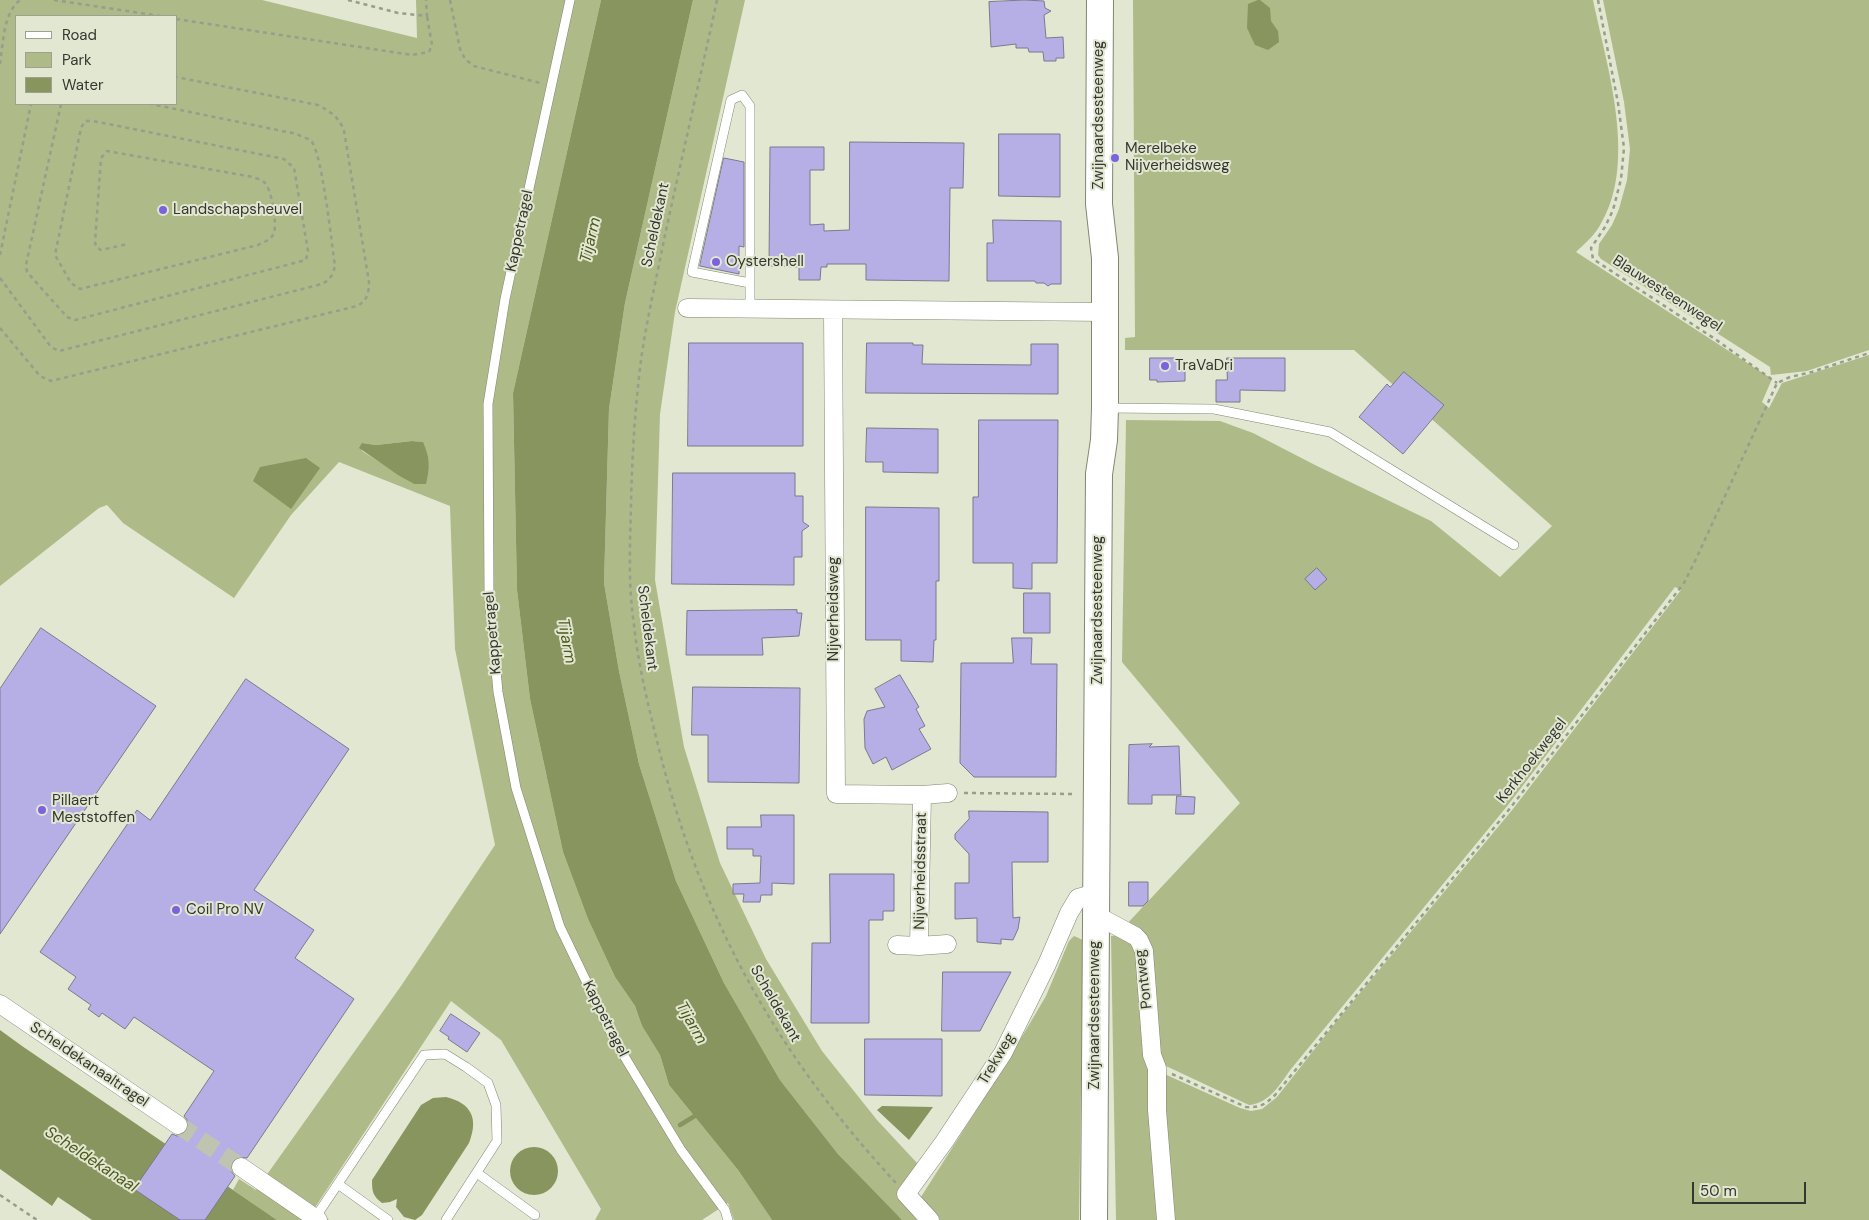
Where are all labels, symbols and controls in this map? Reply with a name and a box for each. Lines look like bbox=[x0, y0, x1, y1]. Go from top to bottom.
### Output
legend bbox=[15, 15, 178, 105]
text: Road bbox=[62, 25, 97, 45]
street label: Zwijnaardsesteenweg bbox=[1090, 41, 1108, 189]
text: Park bbox=[62, 50, 92, 70]
text: Water bbox=[62, 75, 103, 95]
place label: Merelbeke Nijverheidsweg bbox=[1125, 140, 1230, 175]
marker: Merelbeke Nijverheidsweg bbox=[1109, 152, 1121, 164]
street label: Scheldekant bbox=[638, 181, 674, 269]
street label: Kappetragel bbox=[503, 188, 537, 274]
place label: Landschapsheuvel bbox=[173, 201, 302, 219]
marker: Landschapsheuvel bbox=[157, 204, 169, 216]
water label: Tijarm bbox=[577, 216, 605, 264]
street label: Blauwesteenwegel bbox=[1609, 252, 1725, 336]
place label: Oystershell bbox=[726, 253, 804, 271]
marker: Oystershell bbox=[710, 256, 722, 268]
place label: TraVaDri bbox=[1175, 357, 1233, 375]
marker: TraVaDri bbox=[1159, 360, 1171, 372]
street label: Zwijnaardsesteenweg bbox=[1089, 536, 1107, 684]
street label: Nijverheidsweg bbox=[825, 557, 843, 661]
street label: Scheldekant bbox=[633, 584, 661, 672]
street label: Kappetragel bbox=[480, 591, 506, 675]
water label: Tijarm bbox=[553, 617, 579, 665]
street label: Kerkhoekwegel bbox=[1493, 715, 1571, 807]
place label: Pillaert Meststoffen bbox=[52, 792, 135, 827]
marker: Pillaert Meststoffen bbox=[36, 804, 48, 816]
street label: Nijverheidsstraat bbox=[911, 812, 931, 930]
place label: Coil Pro NV bbox=[186, 901, 264, 919]
marker: Coil Pro NV bbox=[170, 904, 182, 916]
street label: Zwijnaardsesteenweg bbox=[1086, 941, 1104, 1089]
street label: Pontweg bbox=[1131, 948, 1157, 1010]
street label: Scheldekant bbox=[746, 962, 804, 1046]
street label: Kappetragel bbox=[578, 978, 632, 1060]
water label: Tijarm bbox=[671, 998, 711, 1048]
street label: Scheldekanaaltragel bbox=[26, 1019, 152, 1111]
street label: Trekweg bbox=[975, 1030, 1019, 1088]
water label: Scheldekanaal bbox=[41, 1123, 141, 1197]
scale bar bbox=[1694, 1172, 1808, 1204]
text: 50 m bbox=[1700, 1181, 1737, 1201]

